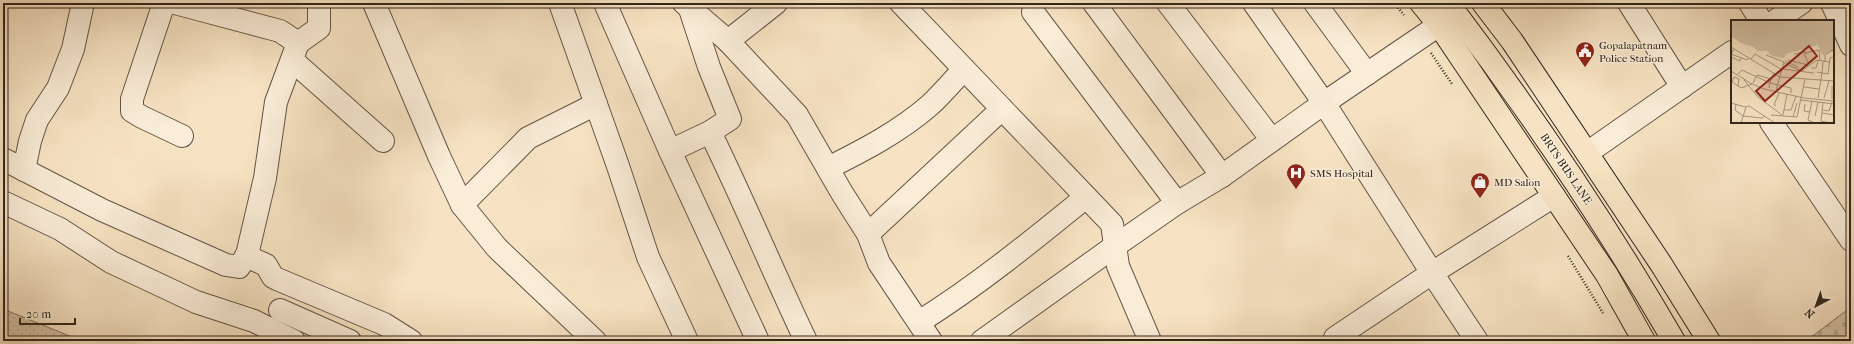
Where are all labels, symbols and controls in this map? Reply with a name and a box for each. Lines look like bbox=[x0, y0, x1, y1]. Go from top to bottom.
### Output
inset map bbox=[1731, 20, 1834, 123]
place label: Gopalapatnam Police Station bbox=[1599, 39, 1668, 65]
public building icon: Gopalapatnam Police Station bbox=[1574, 40, 1596, 68]
street label: BRTS BUS LANE bbox=[1537, 131, 1595, 207]
hospital icon: SMS Hospital bbox=[1285, 162, 1307, 190]
place label: SMS Hospital bbox=[1310, 167, 1373, 180]
shop icon: MD Salon bbox=[1469, 171, 1491, 199]
place label: MD Salon bbox=[1494, 176, 1541, 189]
north arrow bbox=[1796, 286, 1836, 326]
scale bar bbox=[20, 300, 75, 326]
text: N bbox=[1802, 305, 1817, 321]
text: 20 m bbox=[26, 307, 51, 321]

